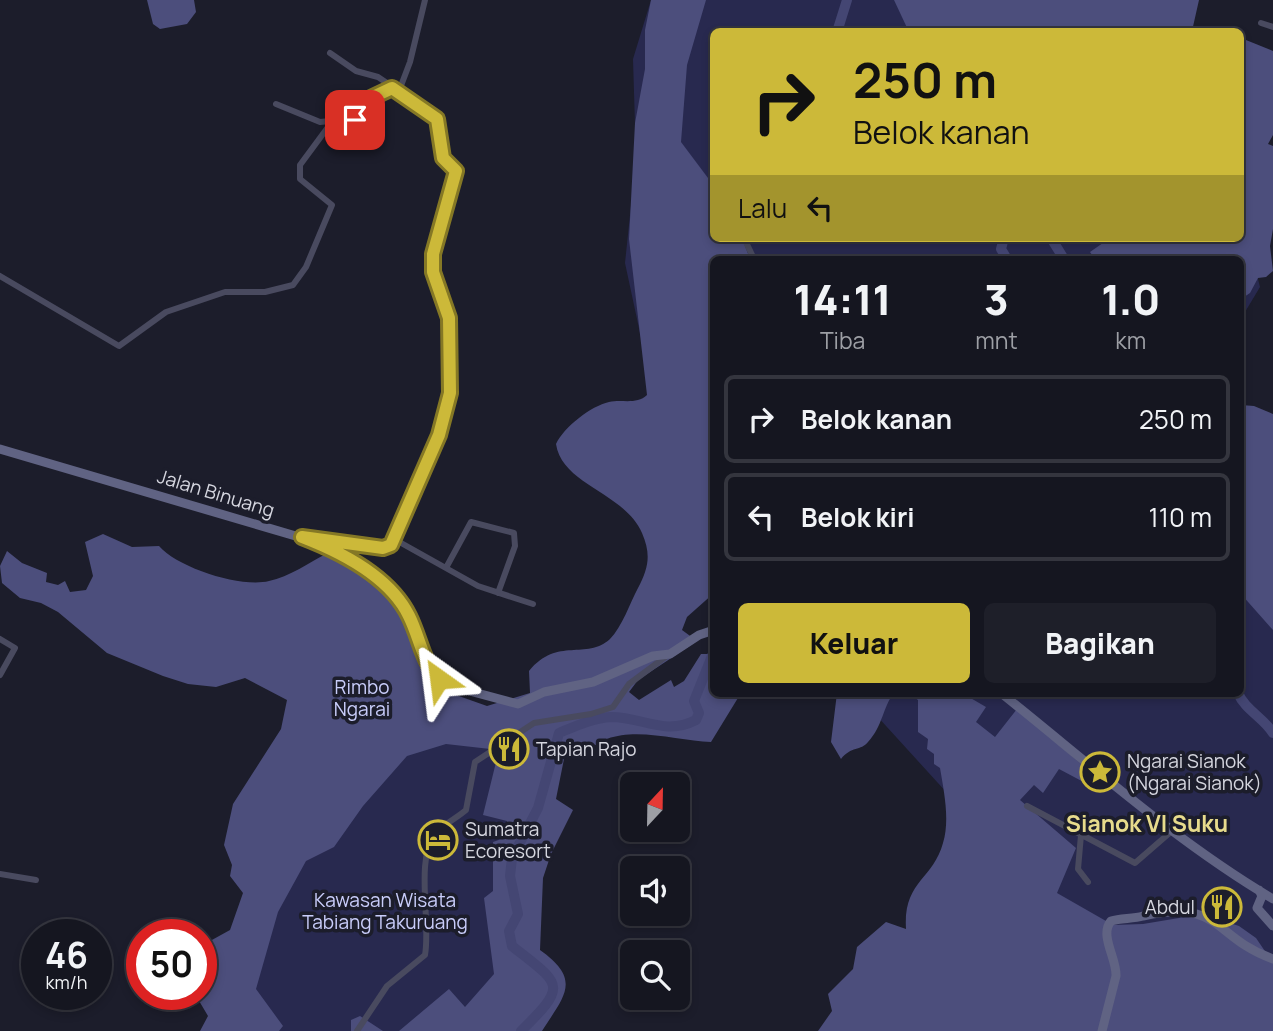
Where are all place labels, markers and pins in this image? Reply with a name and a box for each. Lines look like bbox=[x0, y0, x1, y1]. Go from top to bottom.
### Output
pin bbox=[325, 90, 385, 150]
restaurant icon: Tapian Rajo bbox=[488, 728, 530, 770]
place label: Tapian Rajo bbox=[536, 736, 636, 762]
place label: Ngarai Sianok (Ngarai Sianok) bbox=[1127, 748, 1262, 796]
place icon: Ngarai Sianok (Ngarai Sianok) bbox=[1079, 751, 1121, 793]
place label: Sumatra Ecoresort bbox=[465, 816, 551, 864]
hotel icon: Sumatra Ecoresort bbox=[417, 819, 459, 861]
restaurant icon: Abdul bbox=[1201, 886, 1243, 928]
place label: Abdul bbox=[1145, 894, 1195, 920]

